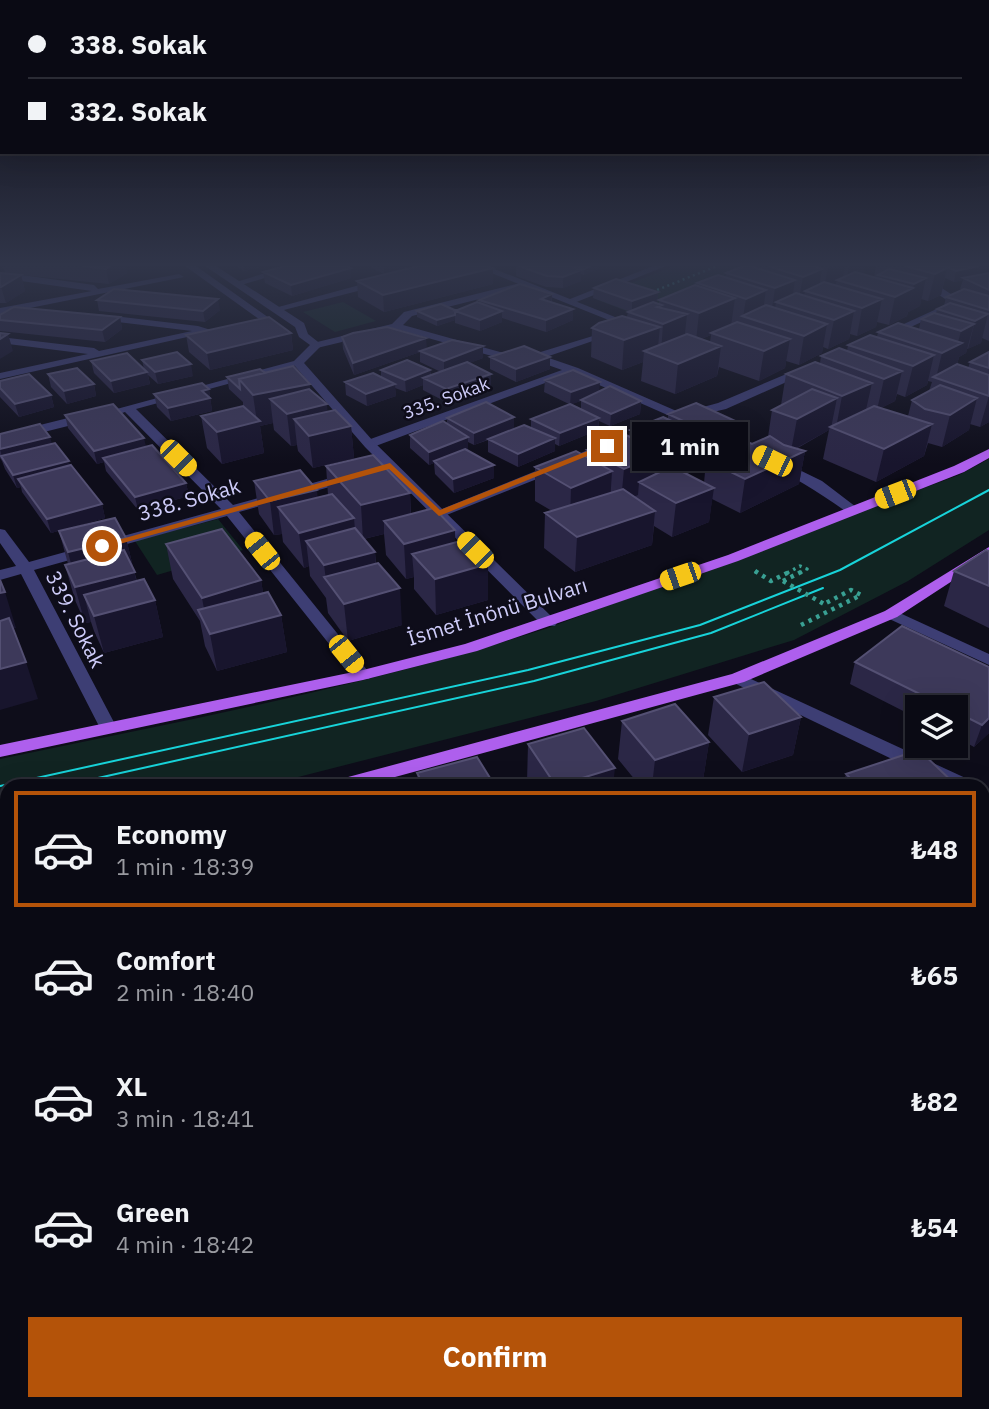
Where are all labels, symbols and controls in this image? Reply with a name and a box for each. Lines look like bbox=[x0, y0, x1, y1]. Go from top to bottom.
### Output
text: 338. Sokak bbox=[70, 27, 207, 61]
text: 332. Sokak bbox=[70, 94, 207, 128]
street label: 335. Sokak bbox=[400, 372, 493, 424]
callout: 1 min bbox=[632, 422, 747, 471]
route end bbox=[591, 430, 623, 462]
text: 1 min bbox=[660, 431, 720, 461]
car bbox=[156, 436, 201, 480]
car bbox=[749, 442, 796, 480]
street label: 338. Sokak bbox=[134, 471, 244, 527]
car bbox=[872, 477, 919, 511]
car bbox=[241, 528, 284, 574]
car bbox=[453, 528, 498, 572]
route start bbox=[86, 530, 118, 562]
car bbox=[657, 559, 704, 593]
street label: 339. Sokak bbox=[40, 566, 112, 672]
street label: İsmet İnönü Bulvarı bbox=[403, 570, 591, 652]
car bbox=[325, 631, 368, 677]
map controls bbox=[905, 695, 968, 758]
button: layers bbox=[905, 695, 968, 758]
text: Economy bbox=[116, 817, 227, 851]
icon: car bbox=[32, 818, 95, 881]
text: ₺48 bbox=[911, 832, 958, 866]
text: 1 min · 18:39 bbox=[116, 851, 254, 881]
text: Comfort bbox=[116, 943, 215, 977]
icon: car bbox=[32, 944, 95, 1007]
text: ₺65 bbox=[911, 958, 958, 992]
text: 2 min · 18:40 bbox=[116, 977, 254, 1007]
text: XL bbox=[116, 1069, 147, 1103]
icon: car bbox=[32, 1070, 95, 1133]
text: ₺82 bbox=[911, 1084, 958, 1118]
text: 3 min · 18:41 bbox=[116, 1103, 254, 1133]
text: Green bbox=[116, 1195, 190, 1229]
icon: car bbox=[32, 1196, 95, 1259]
text: ₺54 bbox=[911, 1210, 958, 1244]
text: 4 min · 18:42 bbox=[116, 1229, 254, 1259]
button: Confirm bbox=[28, 1317, 962, 1397]

